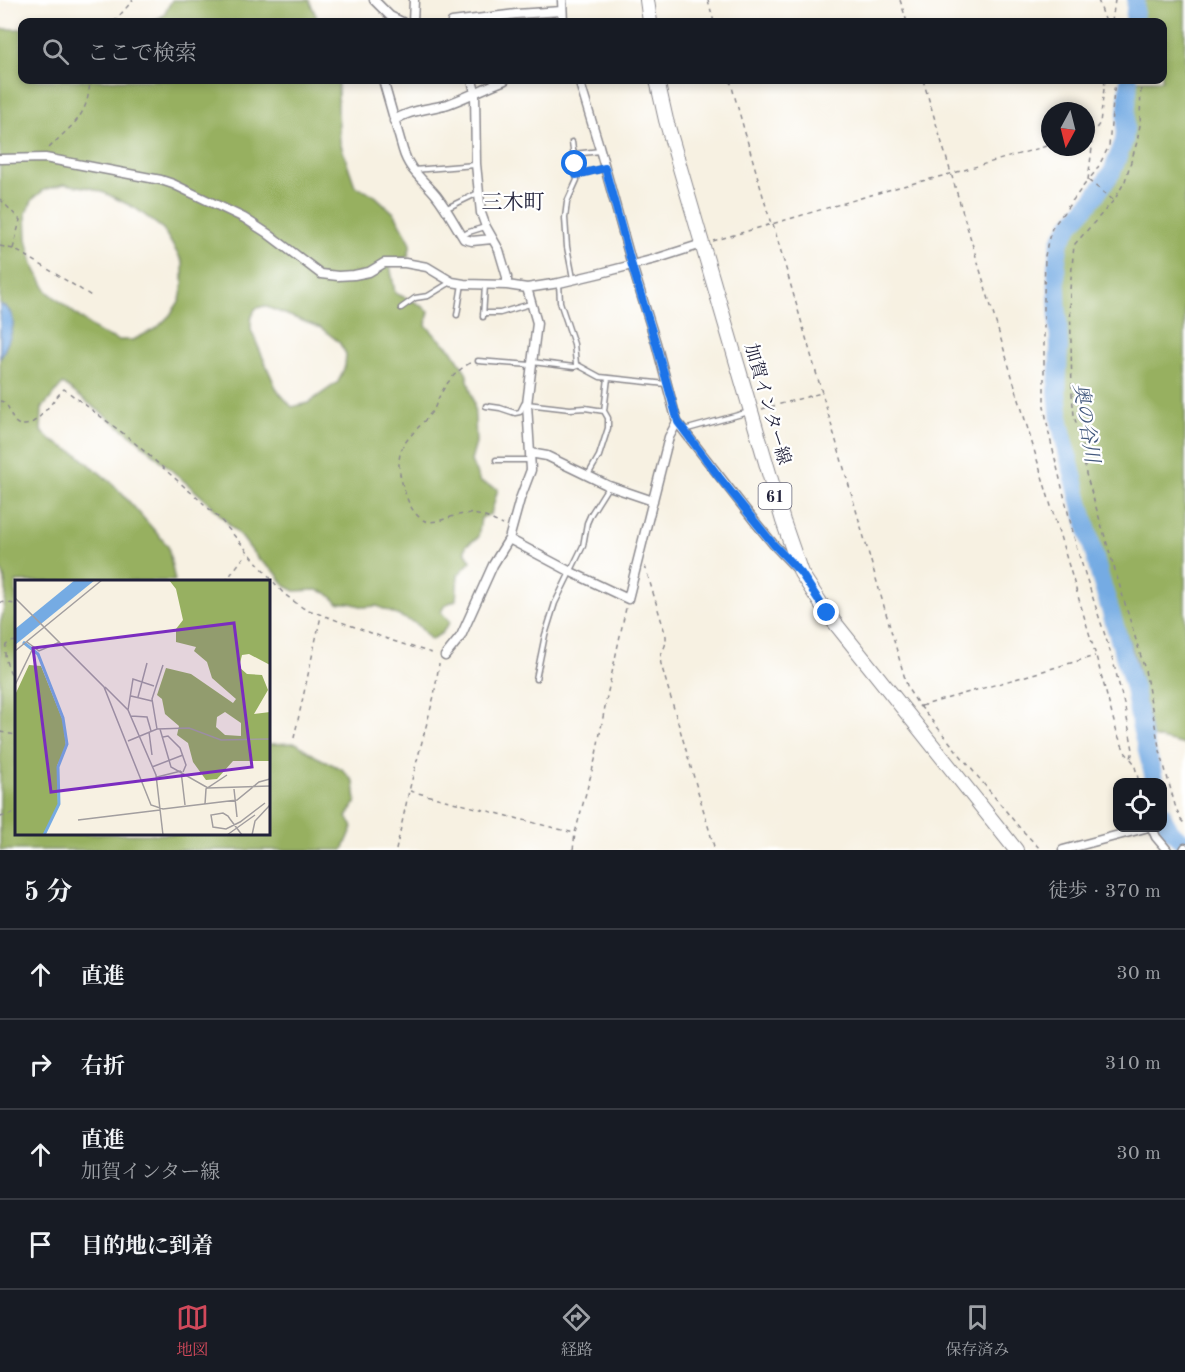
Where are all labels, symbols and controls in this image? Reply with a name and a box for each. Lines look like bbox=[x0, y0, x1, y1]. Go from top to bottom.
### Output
search box bbox=[18, 18, 1167, 84]
icon: search bbox=[39, 35, 72, 68]
text: ここで検索 bbox=[87, 43, 197, 65]
north arrow bbox=[1041, 102, 1095, 156]
route start bbox=[561, 150, 587, 176]
district label: 三木町 bbox=[482, 191, 545, 214]
street label: 加賀インター線 bbox=[741, 341, 795, 467]
water label: 奥の谷川 bbox=[1069, 382, 1103, 466]
road number: 61 bbox=[758, 483, 792, 509]
inset map bbox=[15, 580, 270, 835]
route end bbox=[813, 599, 839, 625]
map controls bbox=[1113, 778, 1167, 832]
button: locate bbox=[1113, 778, 1167, 832]
text: 5 分 bbox=[24, 880, 72, 906]
text: 徒歩 · 370 m bbox=[1048, 882, 1161, 902]
icon: ahead bbox=[24, 958, 57, 991]
text: 30 m bbox=[1116, 964, 1161, 984]
text: 直進 bbox=[81, 966, 125, 988]
icon: right bbox=[24, 1048, 57, 1081]
text: 310 m bbox=[1105, 1054, 1161, 1074]
text: 右折 bbox=[81, 1056, 125, 1078]
text: 直進 bbox=[81, 1130, 125, 1152]
icon: ahead bbox=[24, 1138, 57, 1171]
text: 30 m bbox=[1116, 1144, 1161, 1164]
text: 加賀インター線 bbox=[81, 1163, 220, 1183]
icon: arrive bbox=[24, 1228, 57, 1261]
text: 目的地に到着 bbox=[81, 1236, 213, 1258]
tab: 地図 bbox=[176, 1301, 209, 1361]
tab: 経路 bbox=[560, 1301, 593, 1361]
tab: 保存済み bbox=[945, 1301, 1009, 1361]

